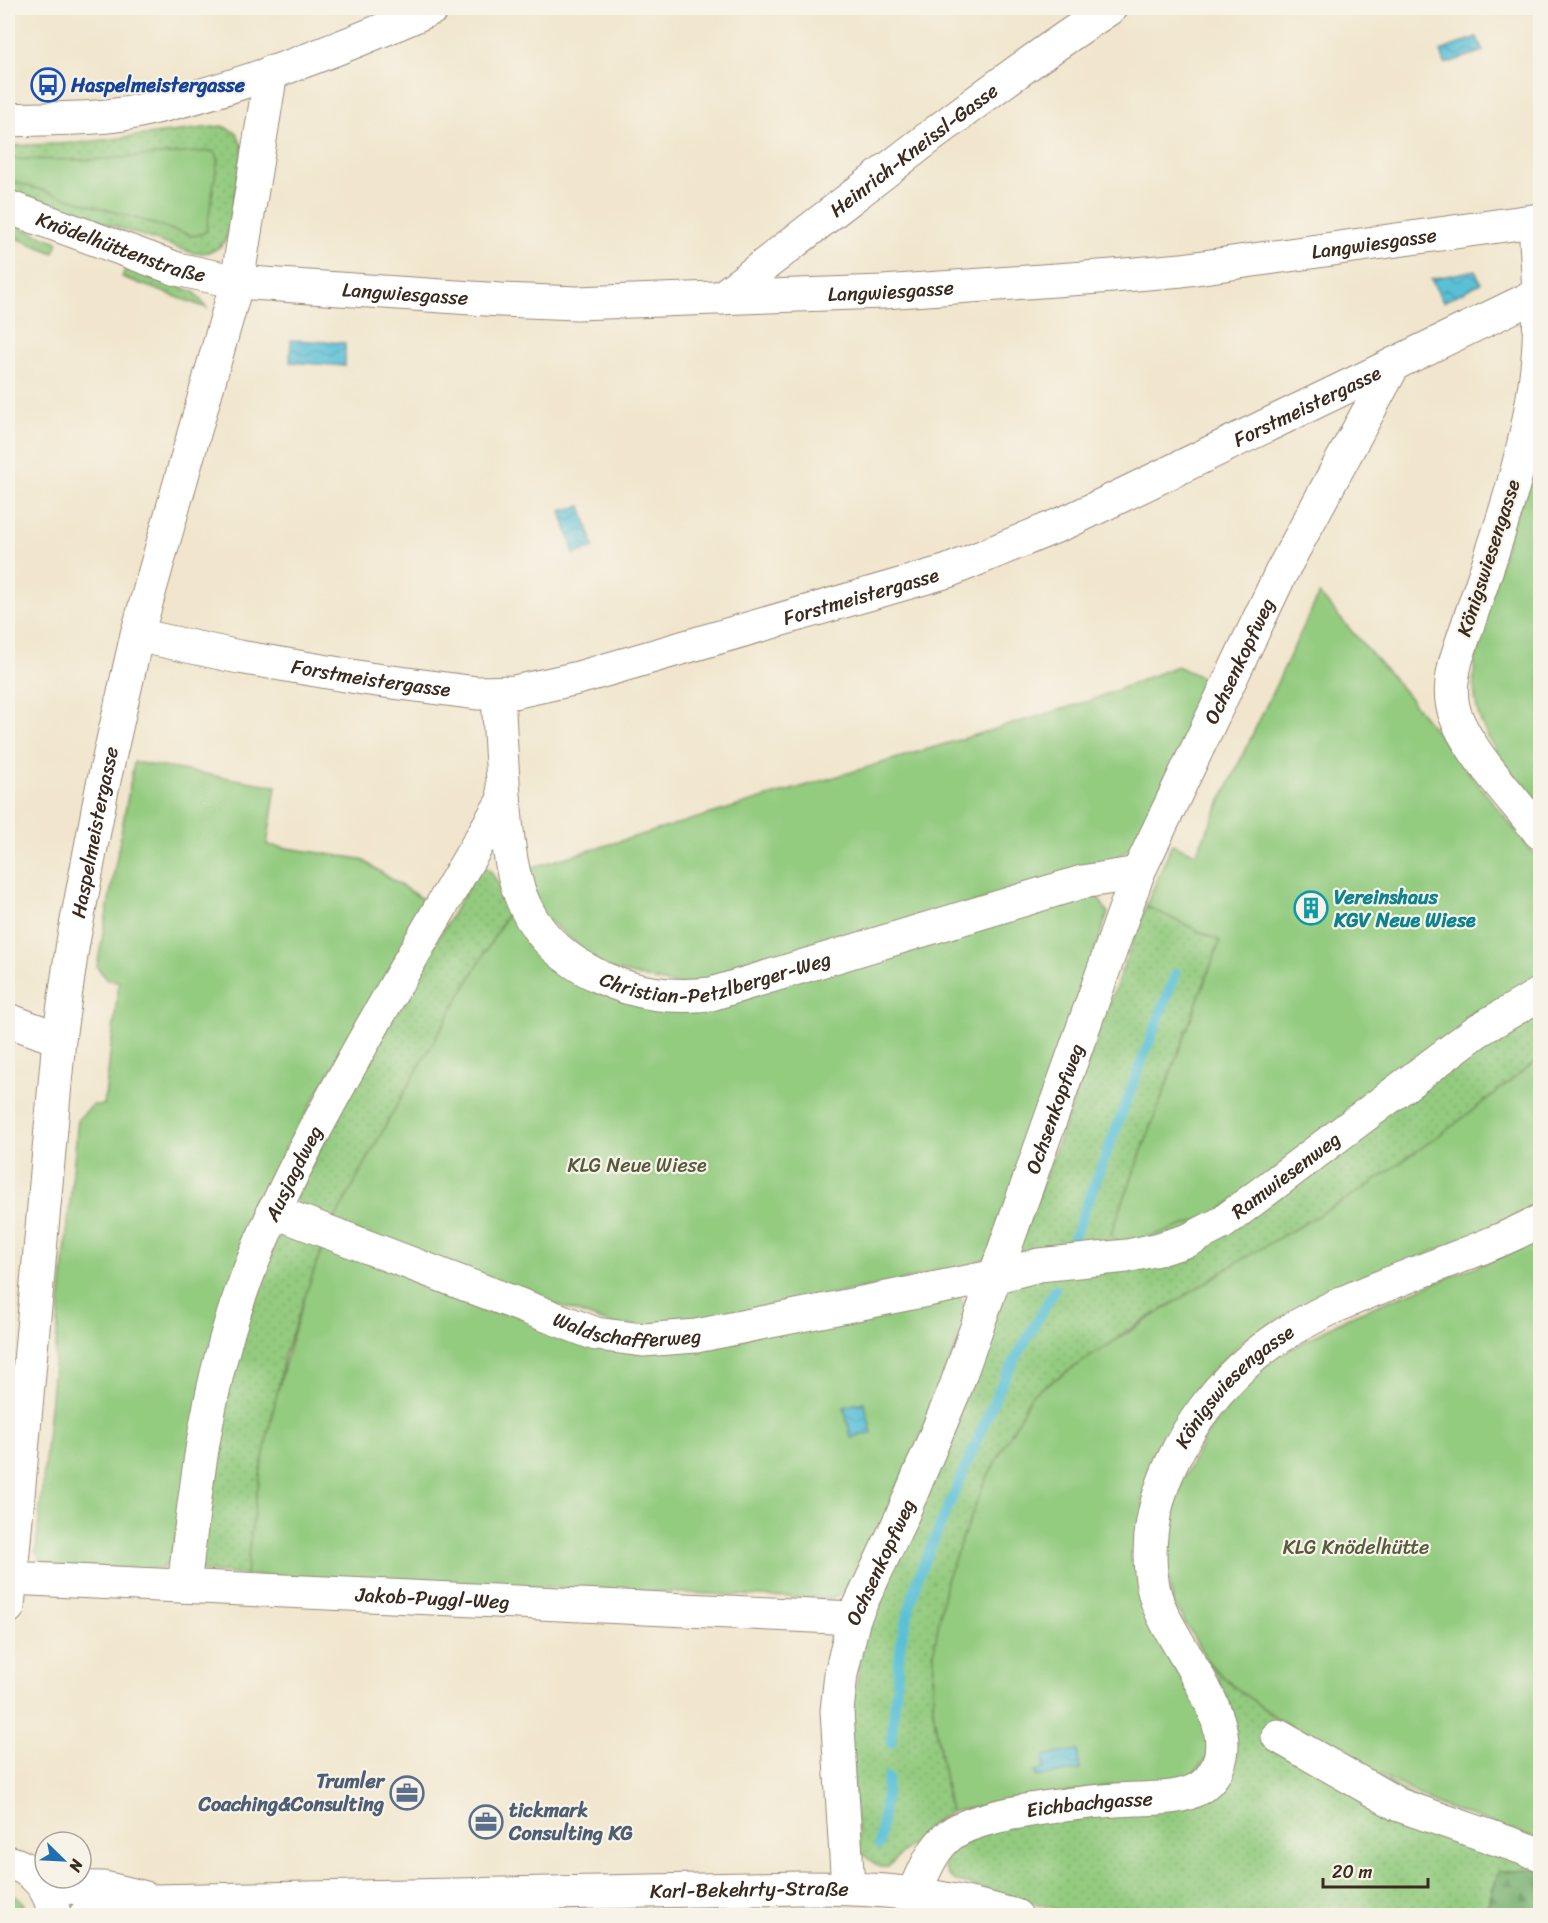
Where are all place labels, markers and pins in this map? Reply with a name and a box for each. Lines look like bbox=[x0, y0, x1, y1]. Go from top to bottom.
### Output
bus stop icon: Haspelmeistergasse bbox=[30, 67, 66, 103]
place label: Haspelmeistergasse bbox=[70, 68, 246, 103]
place label: Vereinshaus KGV Neue Wiese bbox=[1333, 880, 1476, 938]
building icon: Vereinshaus KGV Neue Wiese bbox=[1293, 890, 1329, 926]
place label: Trumler Coaching&Consulting bbox=[197, 1764, 386, 1822]
office icon: Trumler Coaching&Consulting bbox=[389, 1775, 425, 1811]
place label: tickmark Consulting KG bbox=[508, 1793, 633, 1851]
office icon: tickmark Consulting KG bbox=[468, 1804, 504, 1840]

